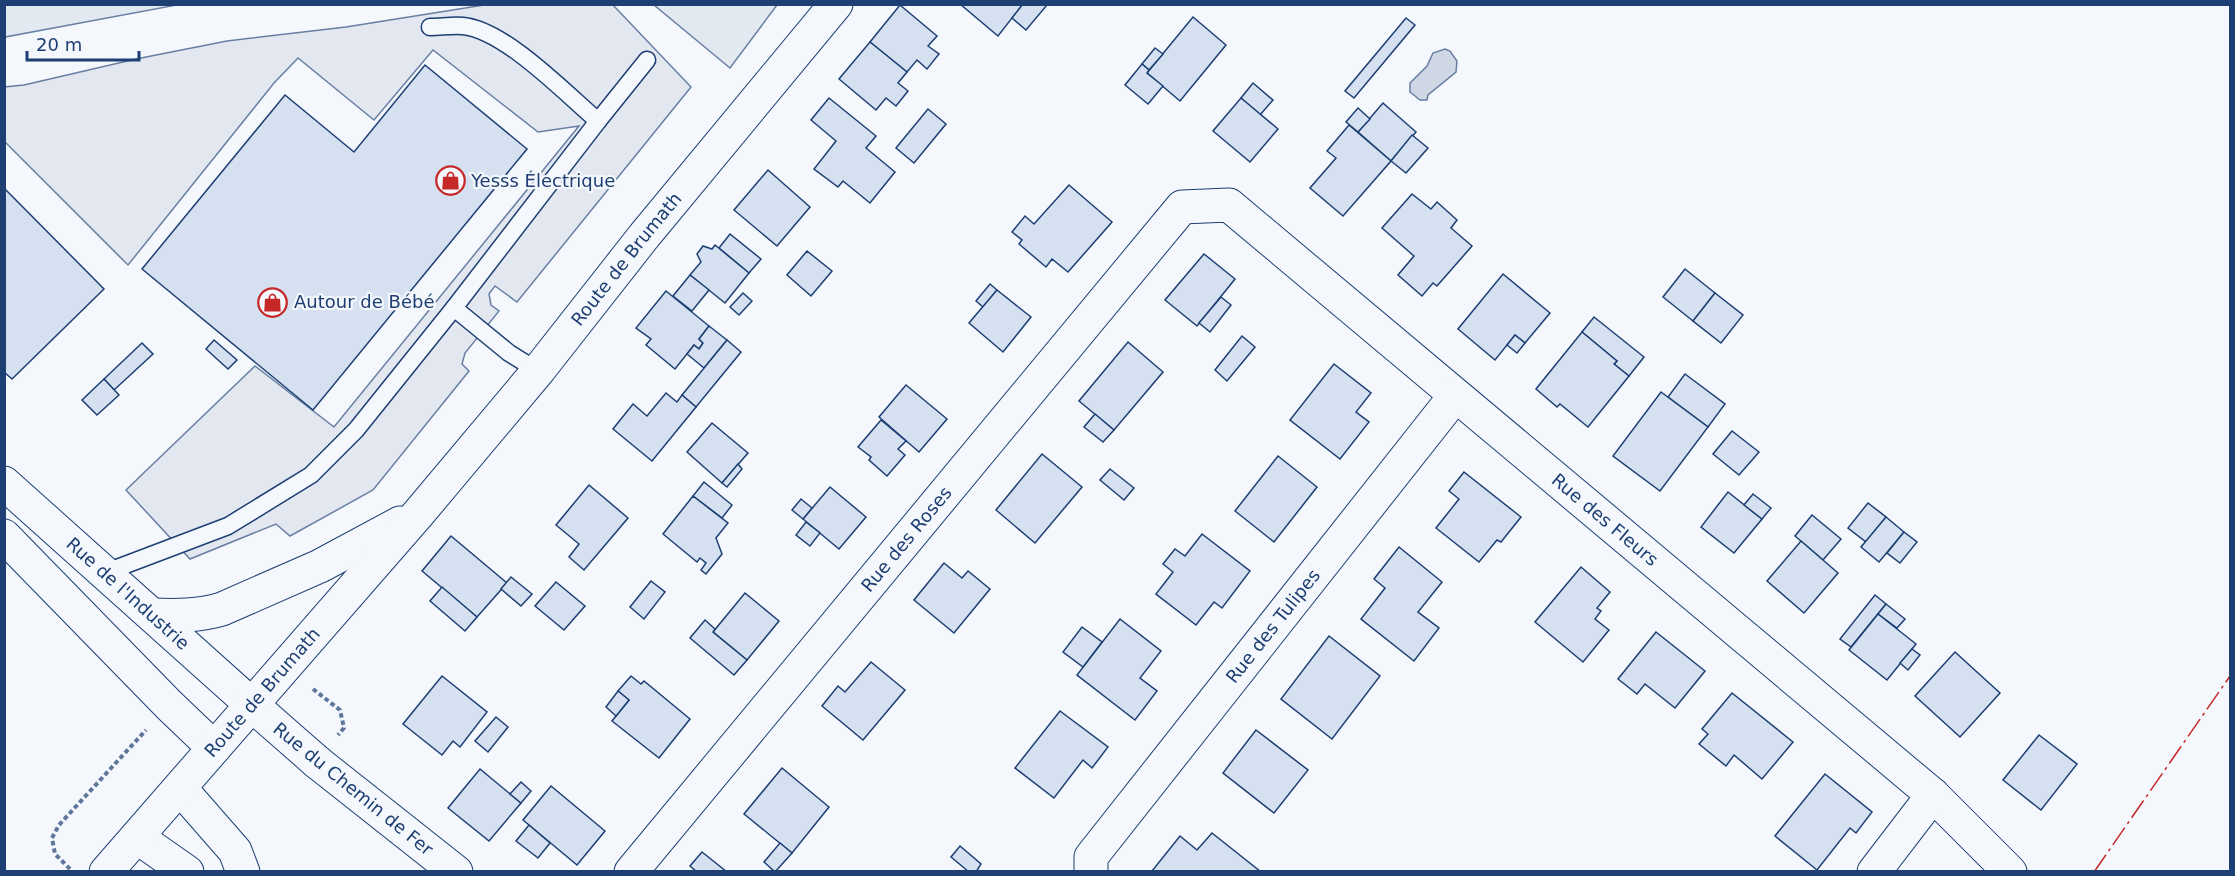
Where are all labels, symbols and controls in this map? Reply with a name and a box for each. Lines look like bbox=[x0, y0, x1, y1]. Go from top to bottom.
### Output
scale bar bbox=[27, 24, 140, 62]
text: 20 m bbox=[36, 34, 82, 55]
shop icon: Yesss Électrique bbox=[434, 165, 466, 197]
place label: Yesss Électrique bbox=[470, 170, 615, 191]
street label: Route de Brumath bbox=[567, 188, 686, 330]
shop icon: Autour de Bébé bbox=[257, 286, 289, 318]
place label: Autour de Bébé bbox=[294, 291, 434, 312]
street label: Rue des Fleurs bbox=[1548, 469, 1663, 570]
street label: Rue des Roses bbox=[857, 482, 956, 596]
street label: Rue de l'Industrie bbox=[62, 533, 194, 654]
street label: Rue des Tulipes bbox=[1221, 565, 1324, 687]
street label: Route de Brumath bbox=[200, 623, 324, 761]
street label: Rue du Chemin de Fer bbox=[269, 718, 438, 860]

